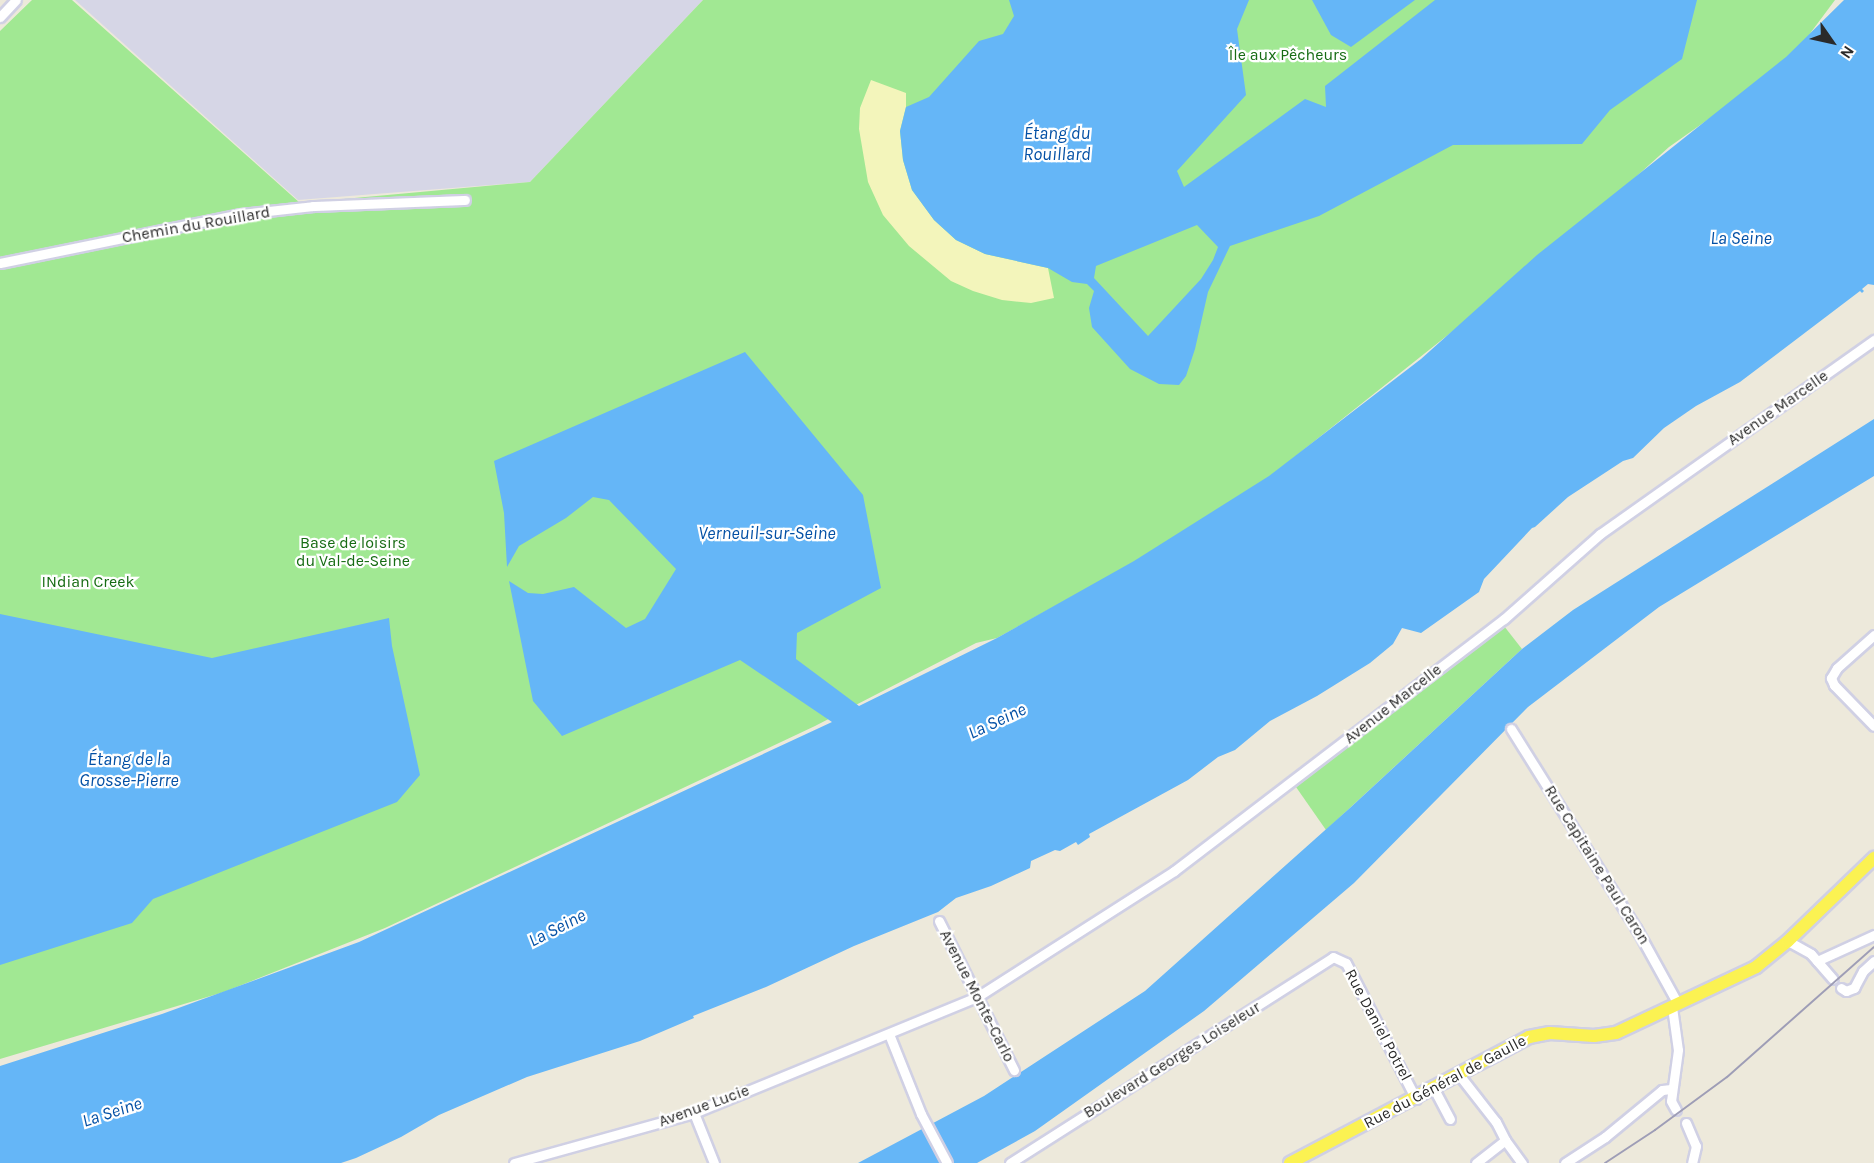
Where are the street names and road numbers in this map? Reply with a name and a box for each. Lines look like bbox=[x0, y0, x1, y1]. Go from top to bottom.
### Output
street label: Chemin du Rouillard bbox=[121, 203, 271, 247]
street label: Avenue Marcelle bbox=[1724, 366, 1832, 450]
street label: Avenue Marcelle bbox=[1340, 660, 1446, 748]
street label: Rue Capitaine Paul Caron bbox=[1540, 782, 1654, 948]
street label: Avenue Monte-Carlo bbox=[935, 927, 1019, 1065]
street label: Rue Daniel Potrel bbox=[1340, 966, 1416, 1084]
street label: Boulevard Georges Loiseleur bbox=[1080, 998, 1264, 1122]
street label: Rue du Général de Gaulle bbox=[1360, 1031, 1530, 1133]
street label: Avenue Lucie bbox=[656, 1081, 752, 1131]

